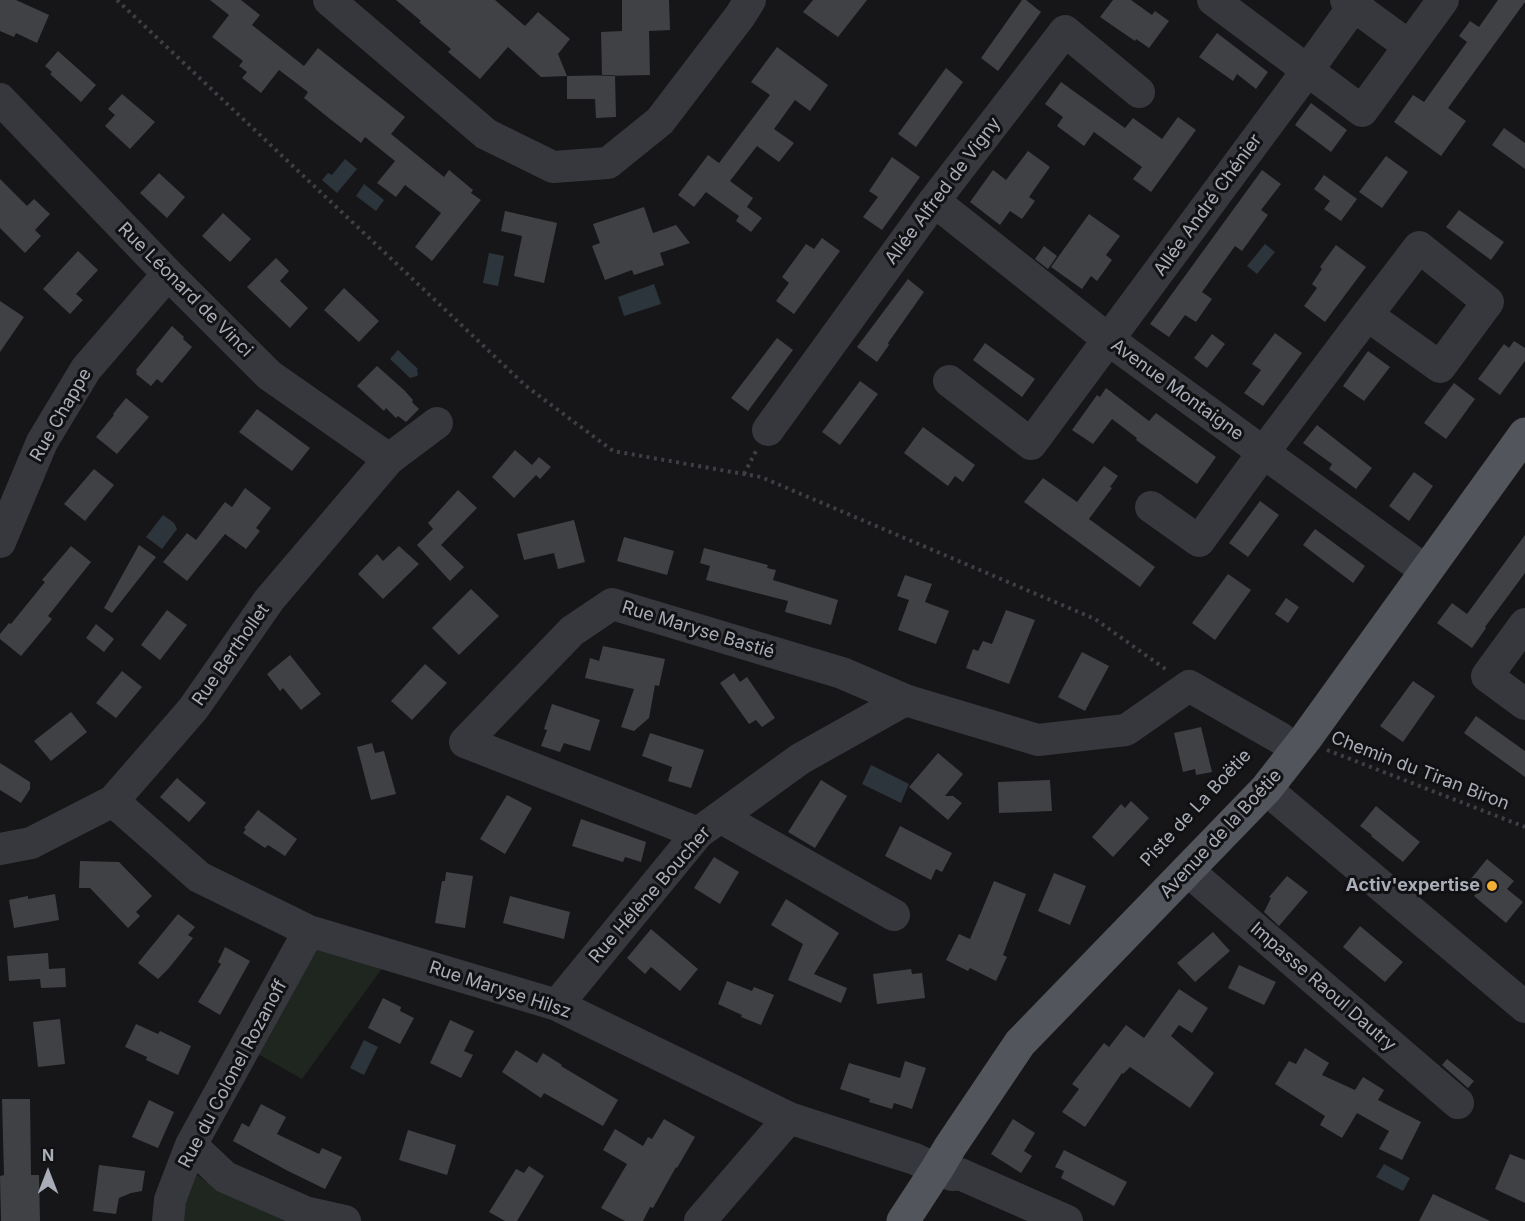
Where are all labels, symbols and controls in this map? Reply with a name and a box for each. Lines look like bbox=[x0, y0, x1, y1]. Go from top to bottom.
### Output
street label: Allée Alfred de Vigny bbox=[881, 113, 1005, 269]
street label: Allée André Chénier bbox=[1149, 130, 1267, 280]
street label: Rue Léonard de Vinci bbox=[113, 218, 257, 362]
street label: Avenue Montaigne bbox=[1107, 335, 1247, 445]
street label: Rue Chappe bbox=[26, 364, 96, 466]
street label: Rue Maryse Bastié bbox=[619, 596, 777, 664]
street label: Rue Berthollet bbox=[188, 600, 274, 710]
street label: Chemin du Tiran Biron bbox=[1328, 727, 1512, 815]
street label: Piste de La Boëtie bbox=[1136, 745, 1256, 871]
street label: Avenue de la Boétie bbox=[1156, 765, 1286, 903]
street label: Rue Hélène Boucher bbox=[585, 822, 715, 968]
place label: Activ'expertise bbox=[1346, 875, 1480, 897]
marker: Activ'expertise bbox=[1485, 879, 1499, 893]
street label: Impasse Raoul Dautry bbox=[1246, 918, 1400, 1056]
street label: Rue Maryse Hilsz bbox=[426, 957, 574, 1023]
street label: Rue du Colonel Rozanoff bbox=[174, 976, 292, 1172]
north arrow bbox=[18, 1143, 78, 1203]
text: N bbox=[42, 1145, 54, 1165]

